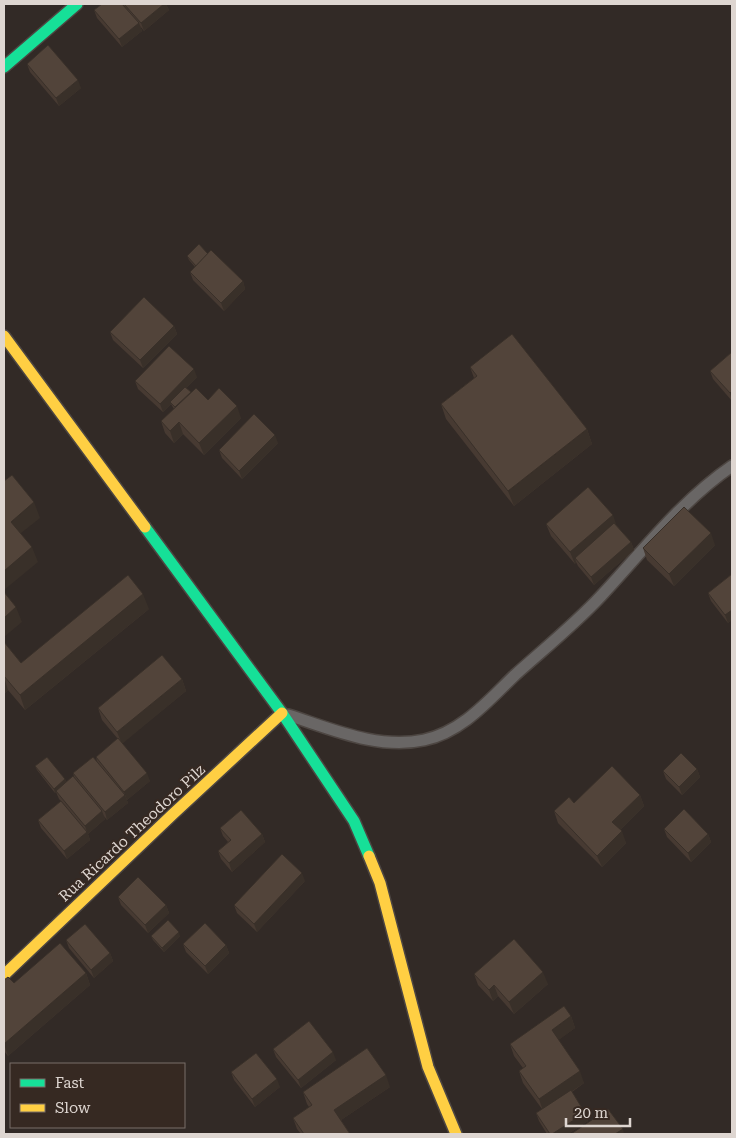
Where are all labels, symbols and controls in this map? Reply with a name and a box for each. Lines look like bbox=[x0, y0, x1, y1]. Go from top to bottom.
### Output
street label: Rua Ricardo Theodoro Pilz bbox=[55, 761, 209, 905]
legend bbox=[10, 1063, 185, 1128]
text: Fast bbox=[55, 1074, 85, 1092]
scale bar bbox=[566, 1096, 630, 1128]
text: Slow bbox=[55, 1099, 91, 1117]
text: 20 m bbox=[574, 1104, 609, 1122]

